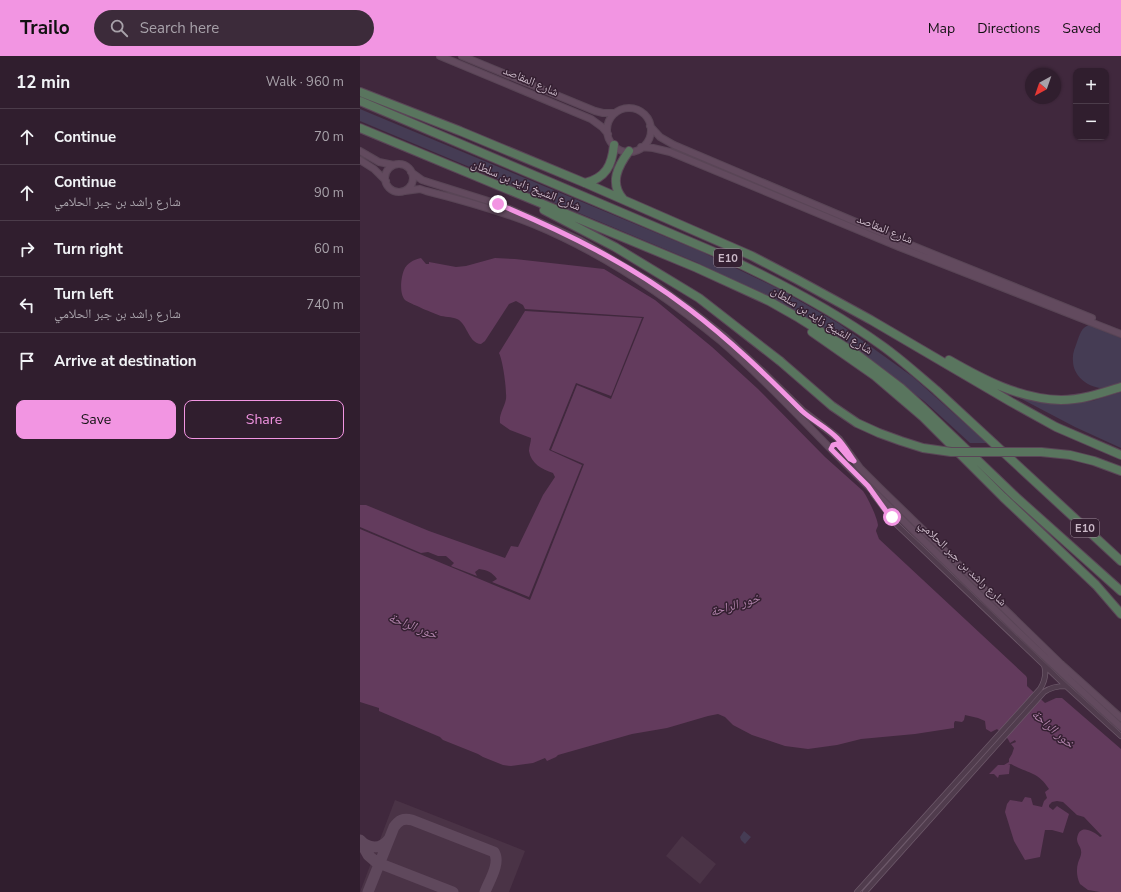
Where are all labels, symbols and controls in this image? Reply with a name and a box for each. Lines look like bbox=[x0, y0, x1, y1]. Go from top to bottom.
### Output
search box bbox=[94, 10, 374, 46]
text: Trailo bbox=[20, 15, 70, 41]
icon: search bbox=[108, 17, 130, 39]
text: Search here bbox=[140, 18, 219, 38]
text: Map bbox=[928, 19, 955, 38]
text: Directions bbox=[977, 19, 1040, 38]
text: Saved bbox=[1062, 19, 1101, 38]
street label: شارع المقاصد bbox=[501, 62, 561, 100]
north arrow bbox=[1025, 68, 1061, 104]
map controls bbox=[1073, 68, 1109, 140]
button: + bbox=[1073, 68, 1109, 104]
text: 12 min bbox=[16, 71, 70, 94]
text: Walk · 960 m bbox=[266, 73, 344, 91]
button: − bbox=[1073, 104, 1109, 140]
icon: ahead bbox=[16, 126, 38, 148]
text: Continue bbox=[54, 127, 116, 147]
text: 70 m bbox=[314, 128, 344, 146]
street label: شارع الشيخ زايد بن سلطان bbox=[469, 156, 583, 214]
text: Continue bbox=[54, 172, 116, 192]
icon: ahead bbox=[16, 182, 38, 204]
text: 90 m bbox=[314, 184, 344, 202]
text: شارع راشد بن جبر الحلامي bbox=[54, 193, 181, 211]
route end bbox=[489, 195, 507, 213]
street label: شارع المقاصد bbox=[855, 211, 915, 248]
icon: right bbox=[16, 238, 38, 260]
text: Turn right bbox=[54, 239, 123, 259]
text: 60 m bbox=[314, 240, 344, 258]
road number: E10 bbox=[714, 249, 742, 267]
street label: شارع الشيخ زايد بن سلطان bbox=[768, 282, 876, 358]
text: Turn left bbox=[54, 284, 113, 304]
icon: left bbox=[16, 294, 38, 316]
text: 740 m bbox=[306, 296, 344, 314]
text: شارع راشد بن جبر الحلامي bbox=[54, 305, 181, 323]
icon: arrive bbox=[16, 350, 38, 372]
text: Arrive at destination bbox=[54, 351, 197, 371]
button: Save bbox=[16, 400, 176, 439]
button: Share bbox=[184, 400, 344, 439]
route start bbox=[883, 508, 901, 526]
street label: شارع راشد بن جبر الحلامي bbox=[914, 517, 1011, 611]
road number: E10 bbox=[1071, 519, 1099, 537]
water label: خور الراحة bbox=[708, 589, 763, 621]
water label: خور الراحة bbox=[386, 608, 441, 644]
water label: خور الراحة bbox=[1028, 705, 1079, 753]

